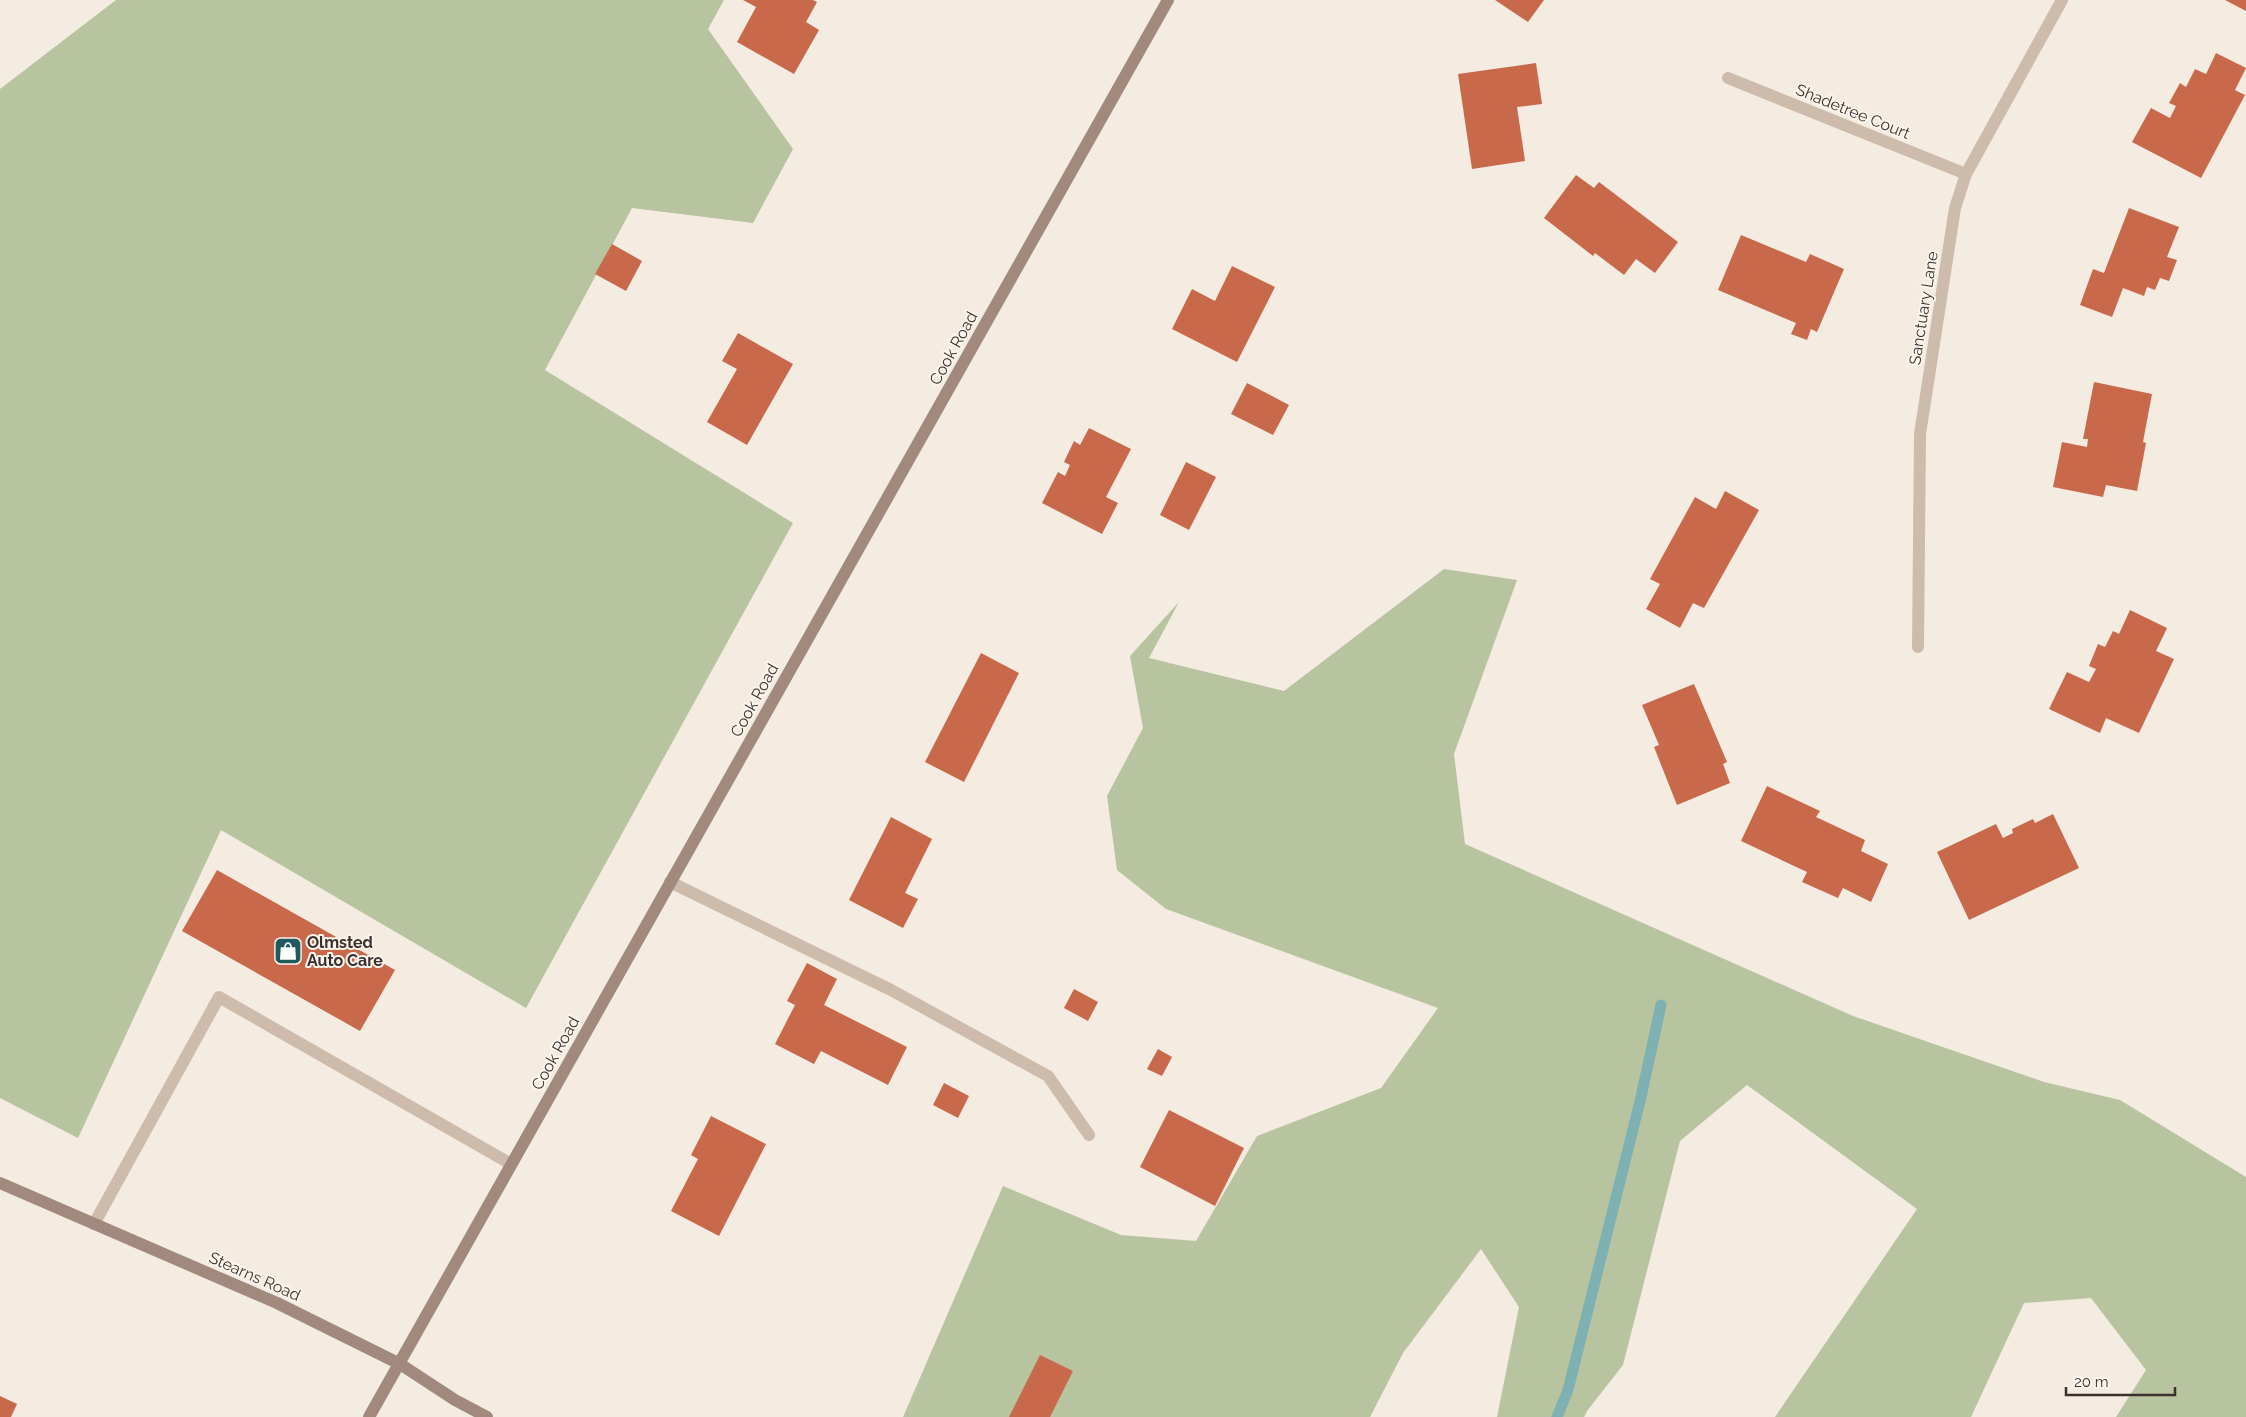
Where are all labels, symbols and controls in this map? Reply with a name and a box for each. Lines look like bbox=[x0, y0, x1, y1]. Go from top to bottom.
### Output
street label: Shadetree Court bbox=[1793, 80, 1913, 143]
street label: Sanctuary Lane bbox=[1905, 250, 1942, 366]
street label: Cook Road bbox=[926, 308, 981, 388]
street label: Cook Road bbox=[727, 660, 782, 740]
place label: Olmsted Auto Care bbox=[307, 933, 383, 970]
shop icon: Olmsted Auto Care bbox=[273, 936, 303, 966]
street label: Cook Road bbox=[528, 1013, 583, 1093]
street label: Stearns Road bbox=[206, 1248, 303, 1305]
scale bar bbox=[2066, 1364, 2175, 1396]
text: 20 m bbox=[2074, 1373, 2109, 1391]

